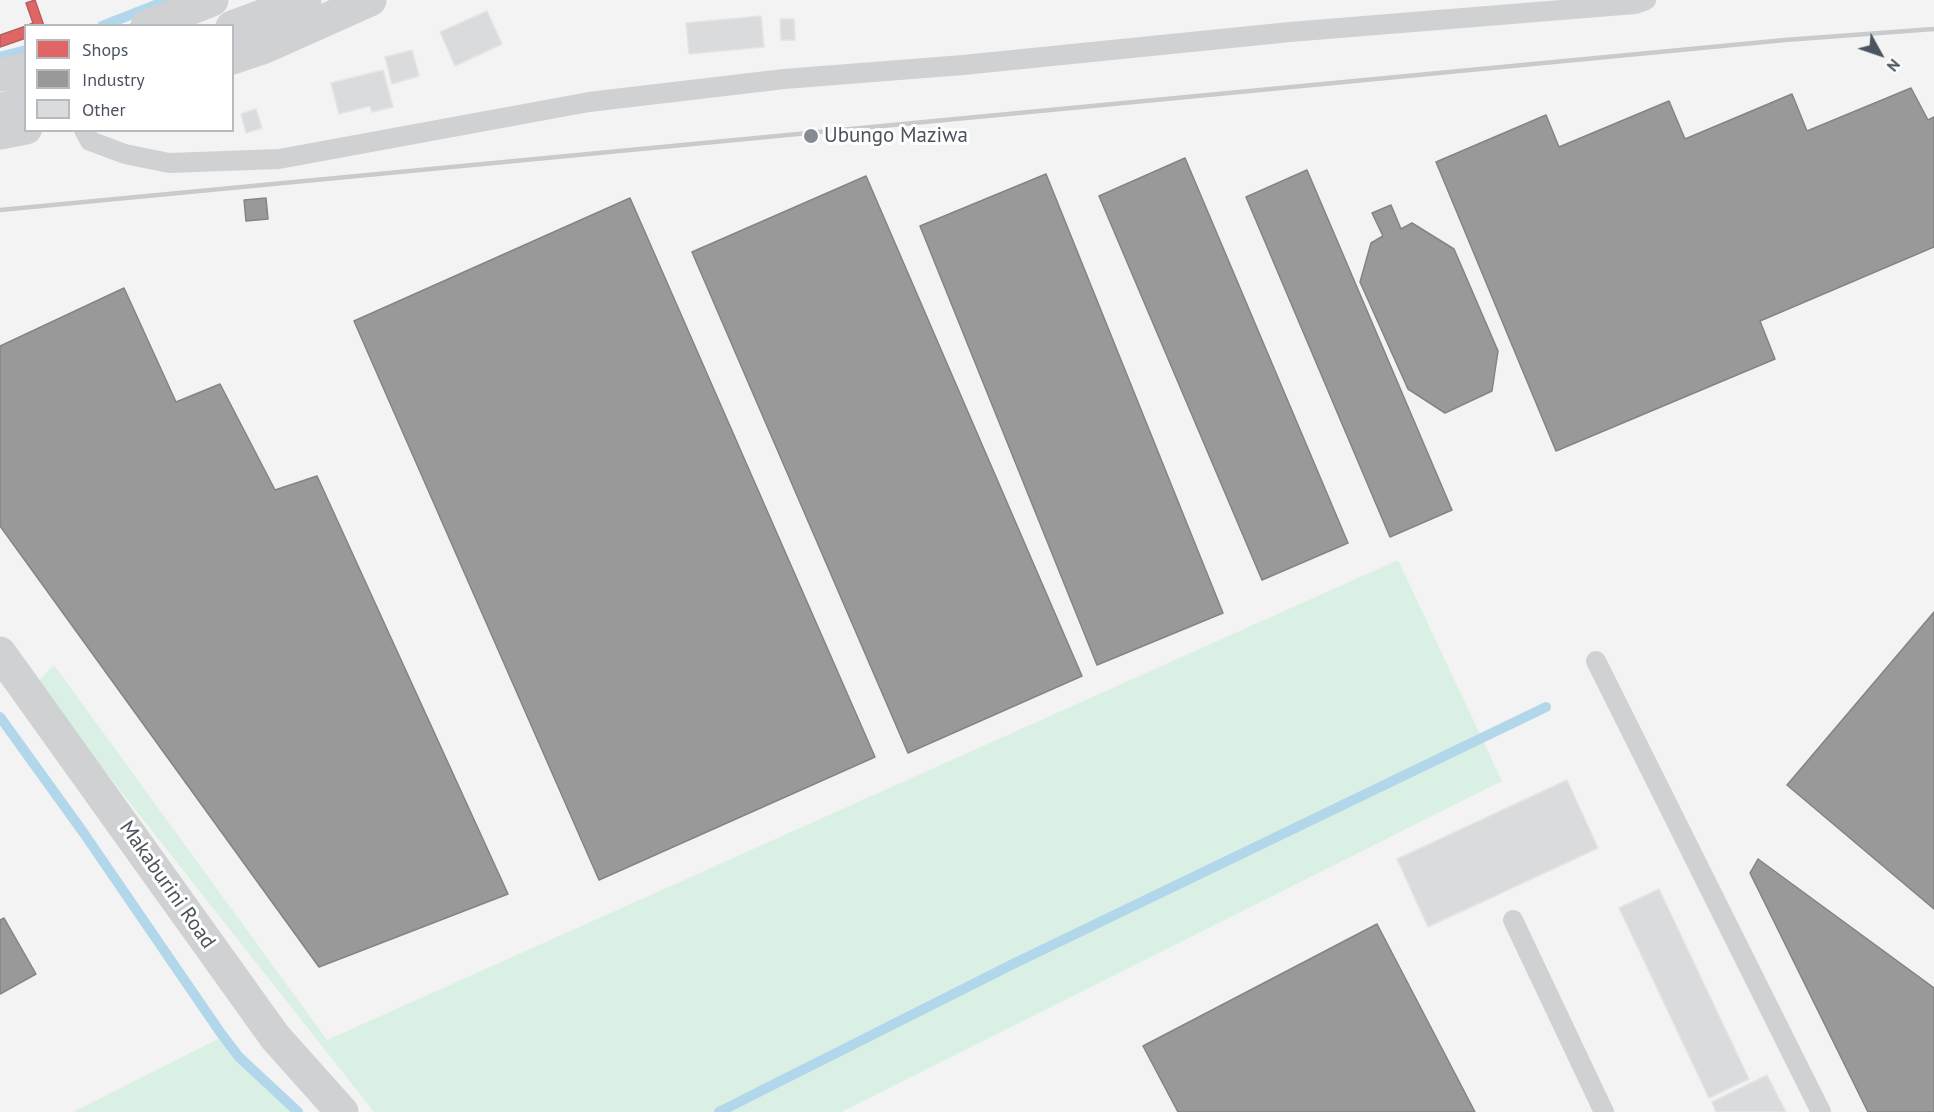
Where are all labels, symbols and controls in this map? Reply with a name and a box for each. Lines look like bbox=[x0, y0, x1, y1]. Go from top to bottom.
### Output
legend bbox=[24, 24, 234, 132]
north arrow bbox=[1850, 24, 1910, 84]
text: Shops bbox=[82, 38, 128, 61]
text: N bbox=[1883, 55, 1905, 76]
text: Industry bbox=[82, 68, 145, 91]
text: Other bbox=[82, 98, 126, 121]
place label: Ubungo Maziwa bbox=[824, 123, 968, 149]
marker: Ubungo Maziwa bbox=[802, 127, 820, 145]
street label: Makaburini Road bbox=[114, 816, 220, 954]

